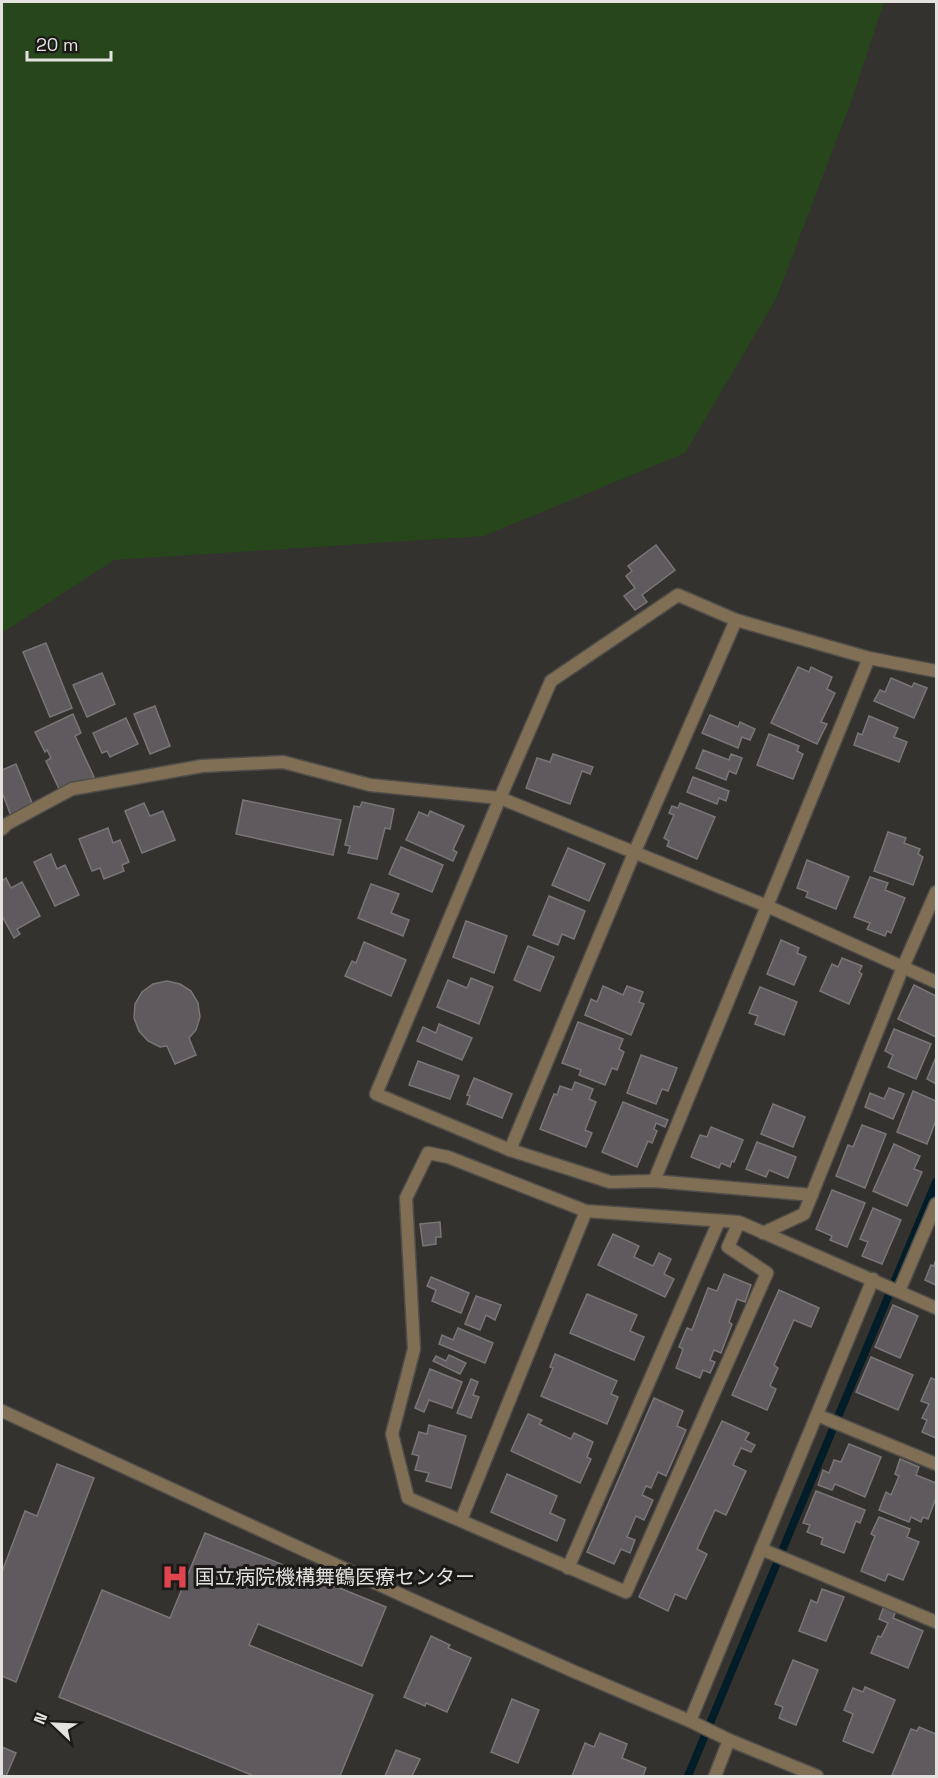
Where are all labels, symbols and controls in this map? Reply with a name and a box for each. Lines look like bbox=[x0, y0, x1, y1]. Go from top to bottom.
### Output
scale bar bbox=[27, 24, 111, 62]
text: 20 m bbox=[36, 33, 79, 56]
hospital icon: 国立病院機構舞鶴医療センター bbox=[160, 1562, 190, 1592]
place label: 国立病院機構舞鶴医療センター bbox=[195, 1564, 475, 1590]
north arrow bbox=[24, 1694, 84, 1754]
text: N bbox=[29, 1709, 52, 1727]

